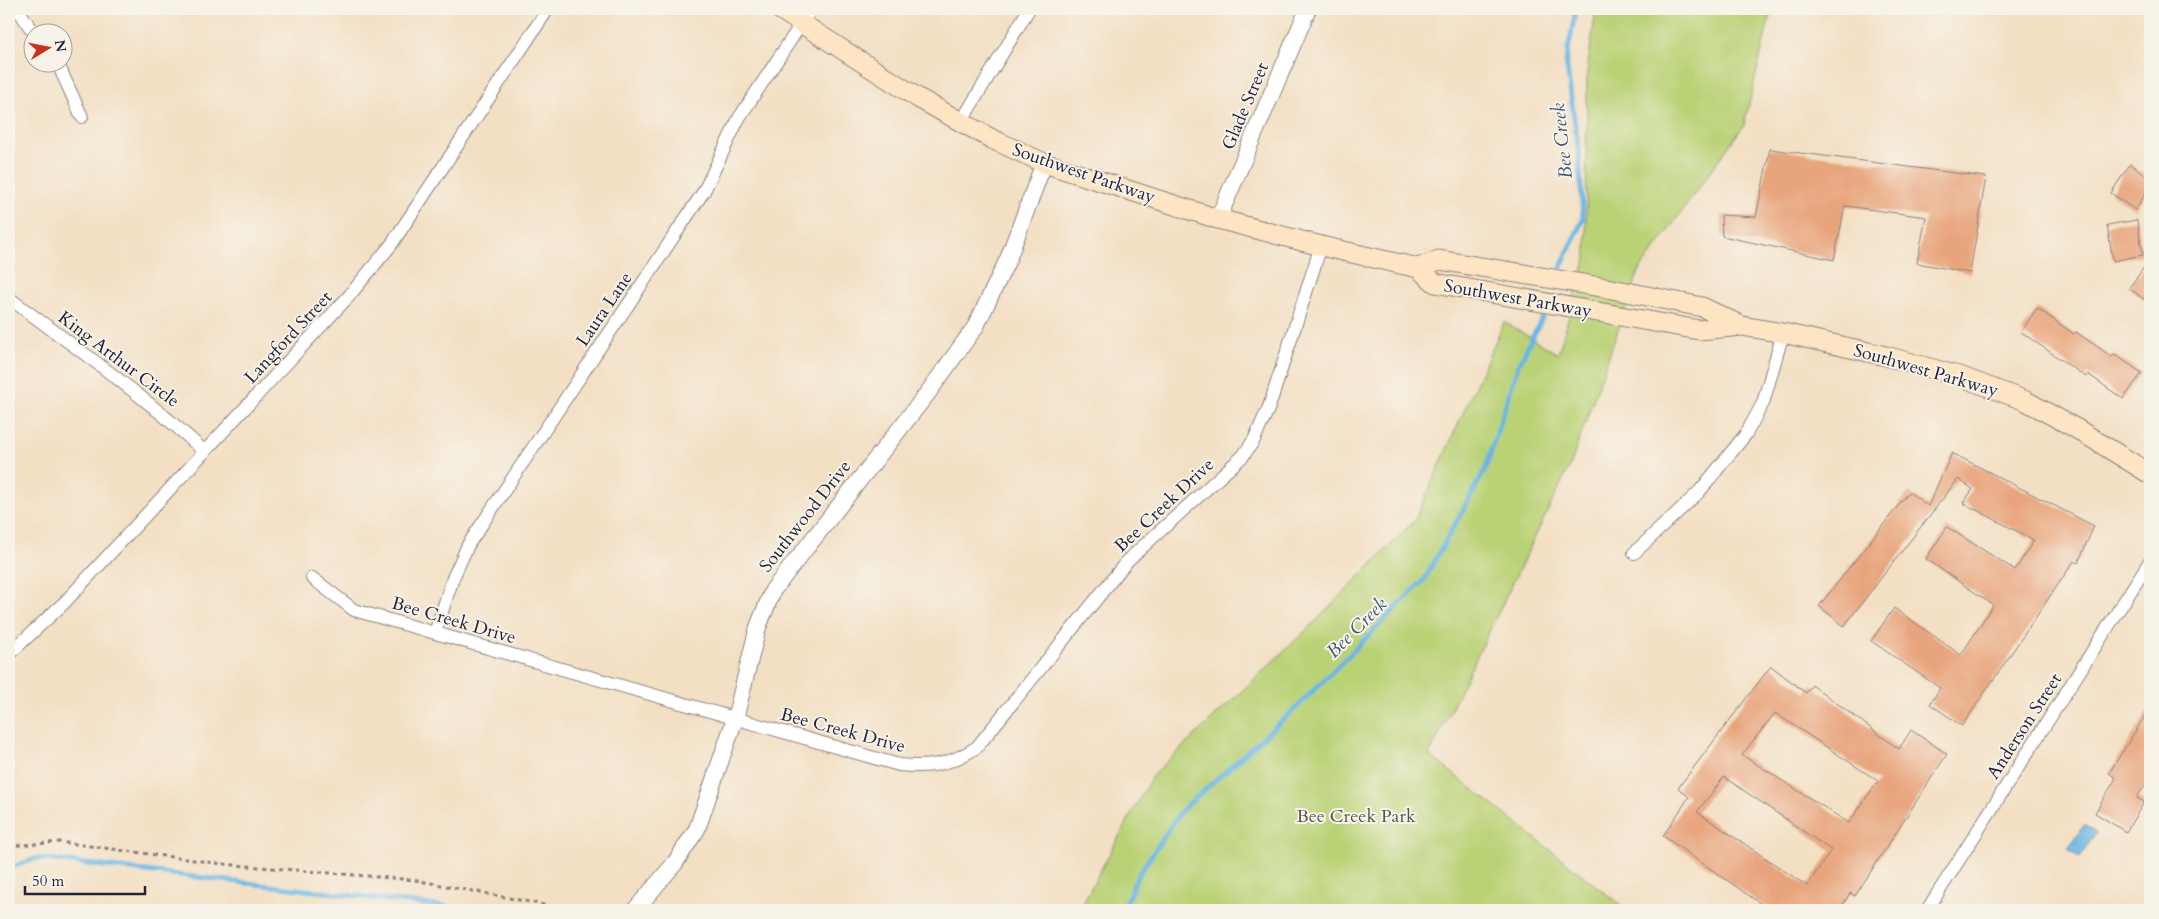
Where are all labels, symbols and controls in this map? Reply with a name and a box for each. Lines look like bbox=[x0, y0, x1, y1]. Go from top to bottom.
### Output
north arrow bbox=[22, 22, 72, 72]
text: N bbox=[50, 38, 71, 53]
street label: Glade Street bbox=[1216, 58, 1275, 154]
water label: Bee Creek bbox=[1545, 101, 1579, 180]
street label: Southwest Parkway bbox=[1009, 137, 1159, 210]
street label: Laura Lane bbox=[570, 267, 638, 351]
street label: Southwest Parkway bbox=[1442, 273, 1594, 324]
street label: Langford Street bbox=[239, 285, 338, 389]
street label: King Arthur Circle bbox=[53, 305, 185, 413]
street label: Southwest Parkway bbox=[1850, 338, 2002, 403]
street label: Bee Creek Drive bbox=[1109, 453, 1220, 558]
street label: Southwood Drive bbox=[754, 455, 857, 578]
street label: Bee Creek Drive bbox=[389, 591, 519, 650]
water label: Bee Creek bbox=[1321, 591, 1393, 664]
street label: Anderson Street bbox=[1981, 668, 2068, 784]
street label: Bee Creek Drive bbox=[778, 702, 908, 759]
park label: Bee Creek Park bbox=[1296, 804, 1416, 829]
scale bar bbox=[25, 864, 145, 896]
text: 50 m bbox=[32, 871, 64, 891]

